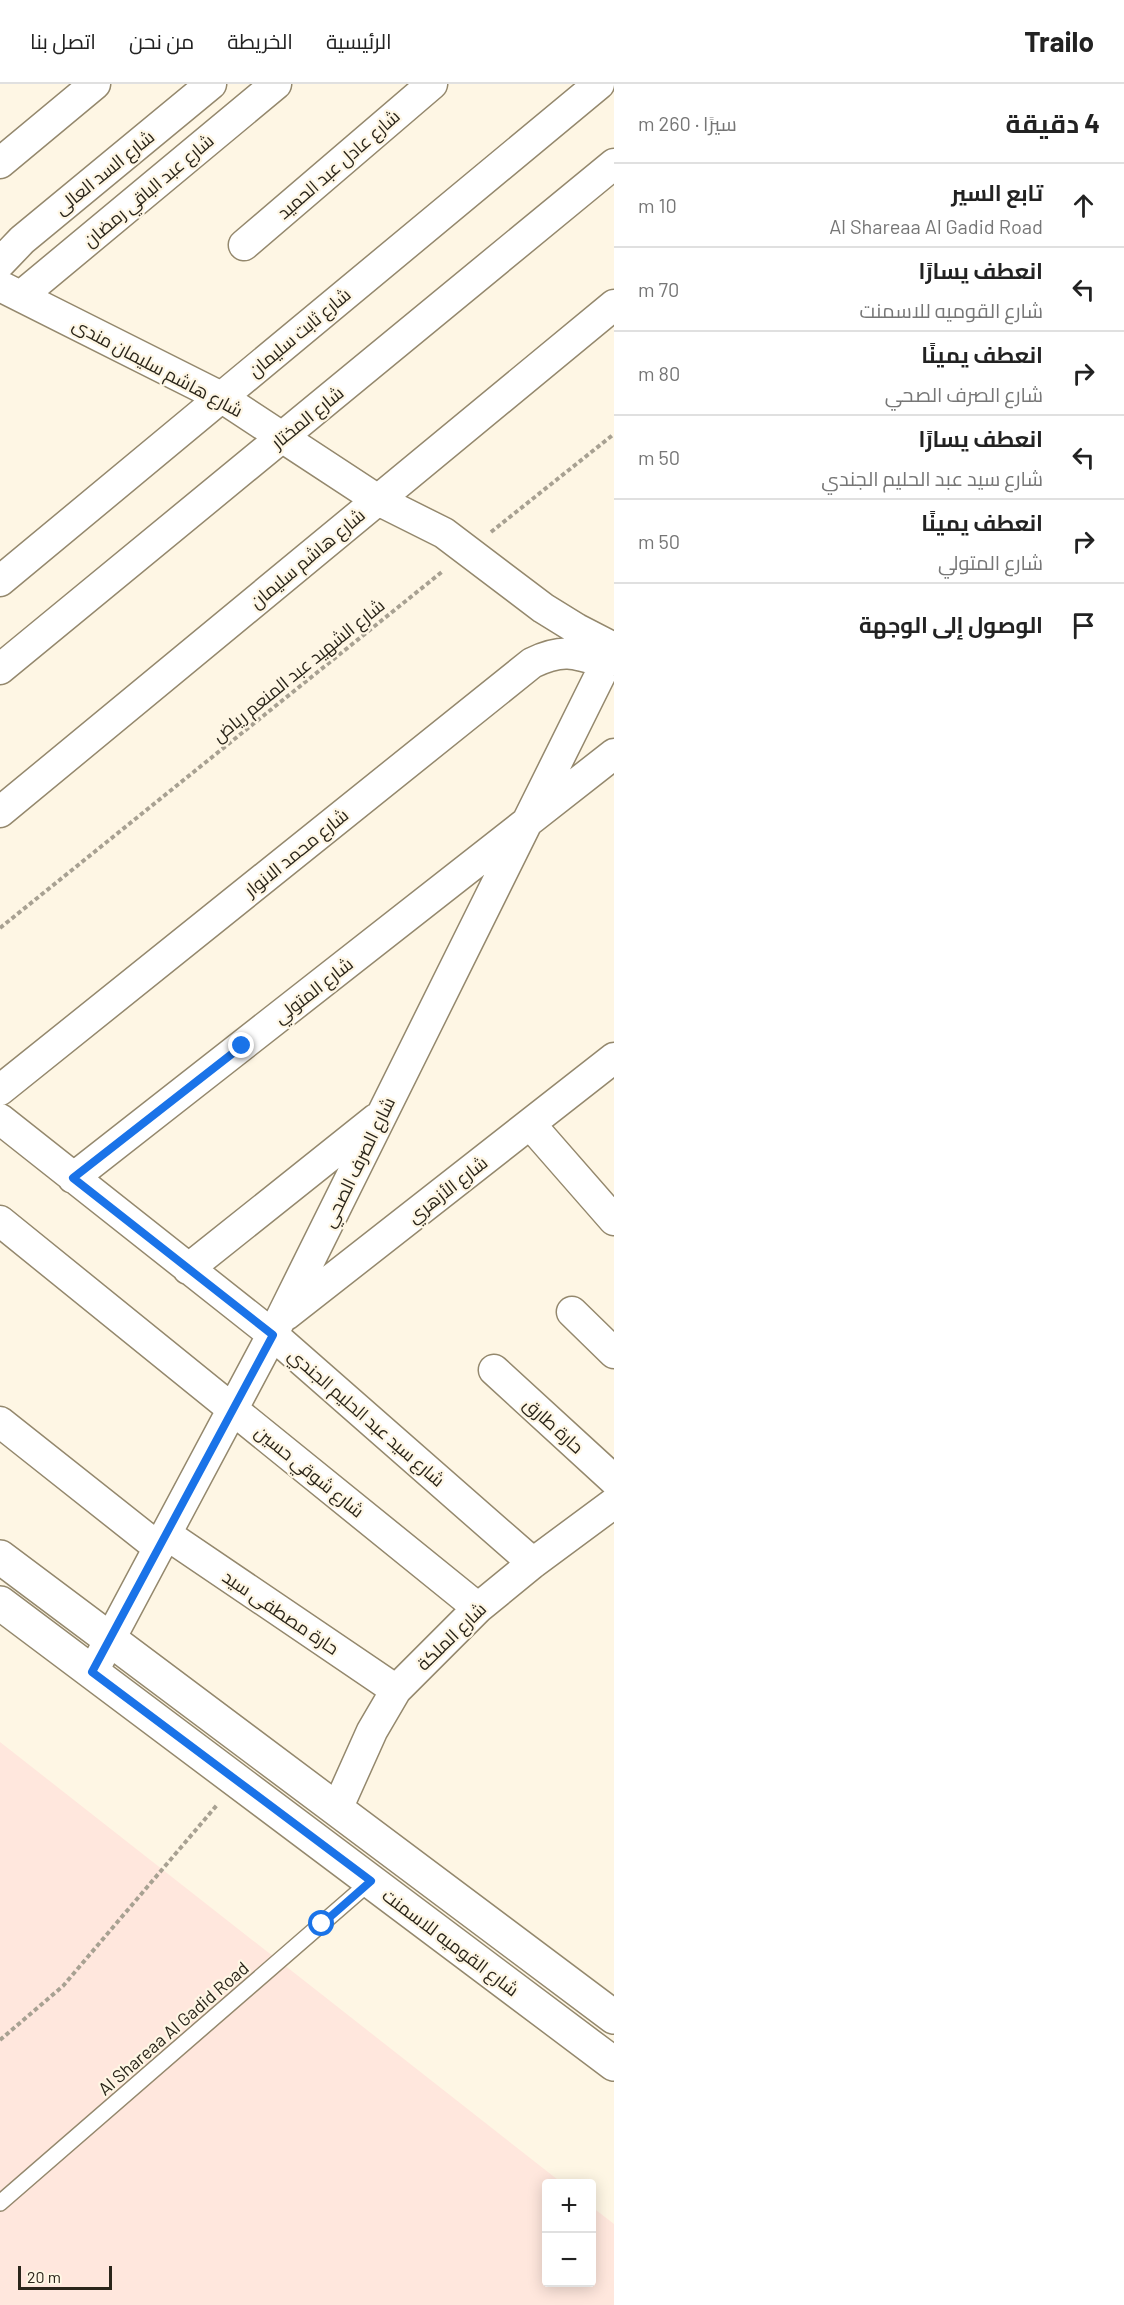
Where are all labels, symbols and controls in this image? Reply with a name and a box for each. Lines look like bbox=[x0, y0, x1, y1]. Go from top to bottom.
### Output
text: Trailo bbox=[1024, 24, 1094, 58]
text: اتصل بنا bbox=[30, 28, 96, 53]
text: من نحن bbox=[129, 28, 194, 53]
text: الخريطة bbox=[227, 28, 293, 53]
text: الرئيسية bbox=[326, 28, 392, 53]
street label: شارع عادل عبد الحميد bbox=[272, 105, 405, 225]
text: 4 دقيقة bbox=[1006, 107, 1100, 138]
text: سيرًا · 260 m bbox=[638, 111, 737, 135]
street label: شارع السد العالى bbox=[50, 125, 160, 220]
street label: شارع عبد الباقي رمضان bbox=[78, 129, 220, 254]
text: تابع السير bbox=[951, 179, 1043, 205]
icon: ahead bbox=[1067, 189, 1100, 222]
text: 10 m bbox=[638, 193, 677, 217]
text: Al Shareaa Al Gadid Road bbox=[829, 214, 1043, 238]
text: انعطف يسارًا bbox=[919, 257, 1043, 283]
icon: left bbox=[1067, 273, 1100, 306]
text: 70 m bbox=[638, 277, 679, 301]
street label: شارع ثابت سليمان bbox=[243, 283, 356, 383]
text: شارع القوميه للاسمنت bbox=[860, 298, 1043, 322]
street label: شارع هاشم سليمان مندى bbox=[68, 313, 247, 423]
text: انعطف يمينًا bbox=[921, 341, 1043, 367]
icon: right bbox=[1067, 357, 1100, 390]
text: 80 m bbox=[638, 361, 680, 385]
street label: شارع المختار bbox=[266, 381, 349, 455]
text: شارع الصرف الصحي bbox=[885, 382, 1043, 406]
text: انعطف يسارًا bbox=[919, 425, 1043, 451]
icon: left bbox=[1067, 441, 1100, 474]
text: 50 m bbox=[638, 445, 680, 469]
text: شارع سيد عبد الحليم الجندي bbox=[821, 466, 1043, 490]
street label: شارع هاشم سليمان bbox=[245, 503, 370, 614]
text: انعطف يمينًا bbox=[921, 509, 1043, 535]
icon: right bbox=[1067, 525, 1100, 558]
text: 50 m bbox=[638, 529, 680, 553]
text: شارع المتولي bbox=[938, 550, 1043, 574]
street label: شارع الشهيد عبد المنعم رياض bbox=[207, 594, 390, 748]
icon: arrive bbox=[1067, 609, 1100, 642]
text: الوصول إلى الوجهة bbox=[859, 611, 1043, 637]
street label: شارع محمد الانوار bbox=[239, 803, 354, 903]
street label: شارع المتولي bbox=[269, 952, 359, 1031]
route end bbox=[228, 1032, 254, 1058]
street label: شارع الصرف الصحي bbox=[317, 1093, 403, 1233]
street label: شارع الأزهري bbox=[403, 1151, 494, 1230]
street label: شارع سيد عبد الحليم الجندي bbox=[282, 1343, 450, 1494]
street label: حارة طارق bbox=[518, 1392, 589, 1459]
street label: شارع شوقي حسين bbox=[249, 1420, 369, 1525]
street label: حارة مصطفى سيد bbox=[218, 1565, 343, 1660]
street label: شارع الملكة bbox=[412, 1597, 492, 1676]
street label: شارع القوميه للاسمنت bbox=[377, 1884, 524, 2002]
route start bbox=[308, 1910, 334, 1936]
street label: Al Shareaa Al Gadid Road bbox=[93, 1957, 253, 2099]
map controls bbox=[542, 2179, 596, 2287]
button: + bbox=[542, 2179, 596, 2233]
button: − bbox=[542, 2233, 596, 2287]
scale bar bbox=[18, 2263, 112, 2290]
text: 20 m bbox=[27, 2267, 61, 2286]

